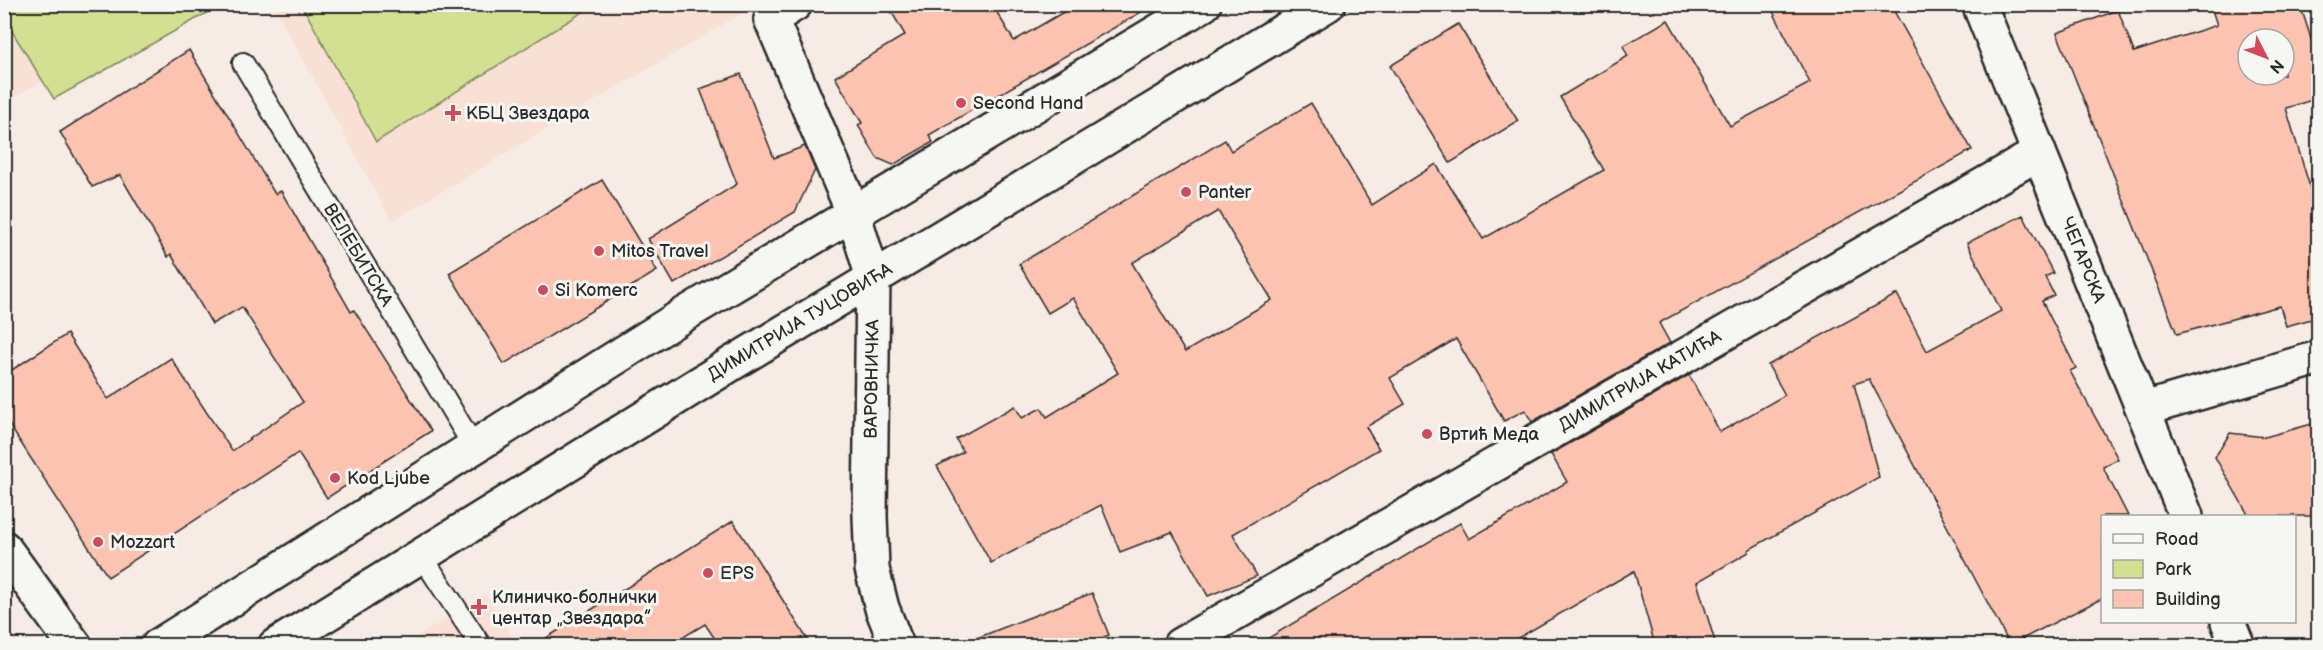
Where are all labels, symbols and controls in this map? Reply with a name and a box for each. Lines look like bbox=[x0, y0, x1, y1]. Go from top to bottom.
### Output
north arrow bbox=[2236, 27, 2296, 87]
text: N bbox=[2265, 55, 2287, 77]
place label: Second Hand bbox=[973, 93, 1084, 114]
marker: Second Hand bbox=[954, 96, 968, 110]
place label: КБЦ Звездара bbox=[466, 103, 590, 124]
marker: КБЦ Звездара bbox=[444, 104, 462, 122]
place label: Panter bbox=[1198, 182, 1252, 203]
marker: Panter bbox=[1179, 185, 1193, 199]
street label: ВЕЛЕБИТСКА bbox=[319, 200, 397, 310]
street label: ЧЕГАРСКА bbox=[2056, 214, 2110, 306]
place label: Mitos Travel bbox=[611, 241, 709, 262]
marker: Mitos Travel bbox=[592, 244, 606, 258]
street label: ДИМИТРИЈА ТУЦОВИЋА bbox=[704, 259, 896, 385]
place label: Si Komerc bbox=[555, 280, 638, 301]
marker: Si Komerc bbox=[536, 283, 550, 297]
street label: ВАРОВНИЧКА bbox=[860, 319, 884, 439]
street label: ДИМИТРИЈА КАТИЋА bbox=[1555, 326, 1725, 436]
place label: Вртић Меда bbox=[1439, 424, 1539, 445]
marker: Вртић Меда bbox=[1420, 427, 1434, 441]
place label: Kod Ljube bbox=[347, 468, 430, 489]
marker: Kod Ljube bbox=[328, 471, 342, 485]
legend bbox=[2101, 515, 2296, 623]
text: Road bbox=[2155, 529, 2199, 550]
place label: Mozzart bbox=[110, 532, 175, 553]
marker: Mozzart bbox=[91, 535, 105, 549]
text: Park bbox=[2155, 559, 2191, 580]
place label: EPS bbox=[720, 563, 754, 584]
marker: EPS bbox=[701, 566, 715, 580]
place label: Клиничко-болнички центар „Звездара” bbox=[492, 587, 657, 629]
text: Building bbox=[2155, 589, 2221, 610]
marker: Клиничко-болнички центар „Звездара” bbox=[470, 598, 488, 616]

